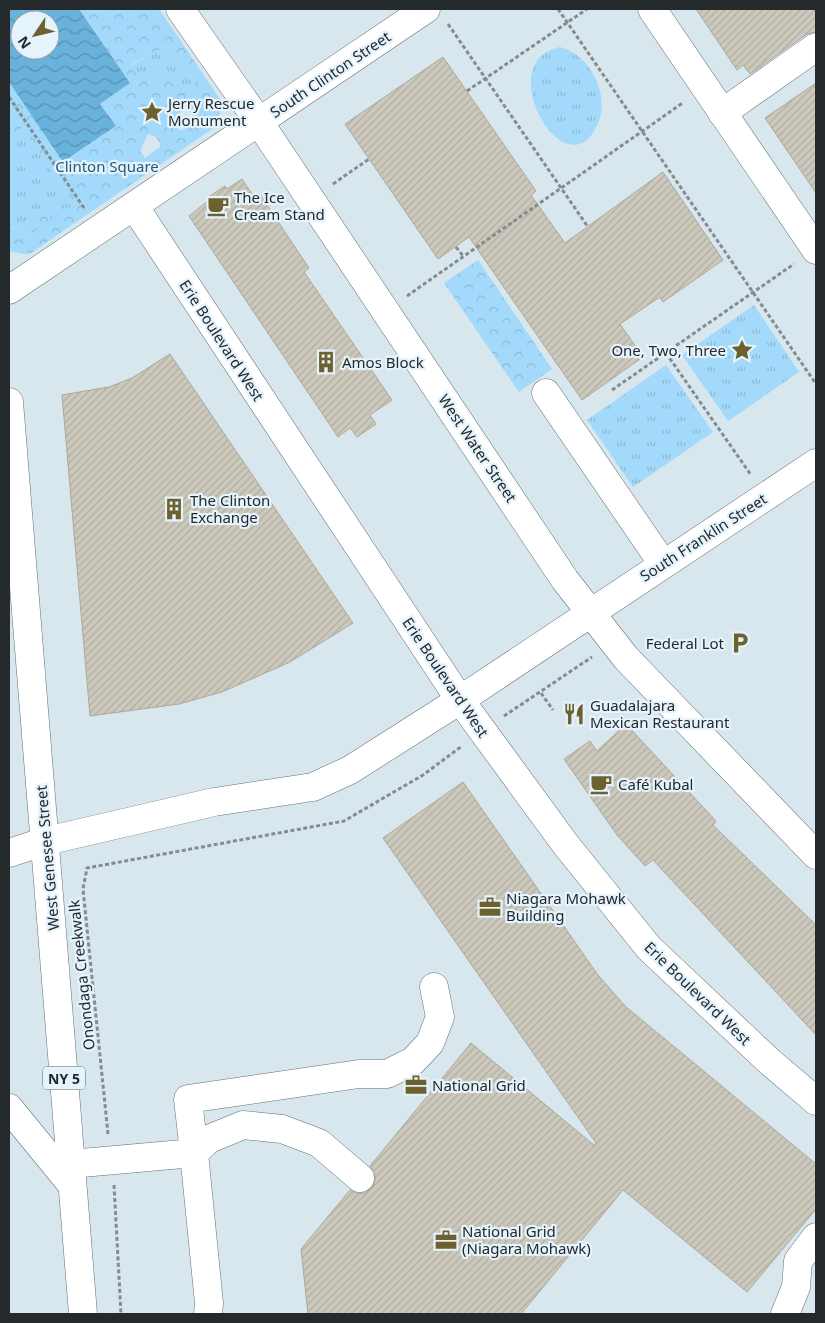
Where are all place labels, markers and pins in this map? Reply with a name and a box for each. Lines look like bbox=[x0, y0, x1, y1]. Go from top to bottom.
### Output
place label: Jerry Rescue Monument bbox=[166, 93, 254, 130]
place icon: Jerry Rescue Monument bbox=[139, 99, 165, 125]
place label: The Ice Cream Stand bbox=[234, 187, 325, 224]
cafe icon: The Ice Cream Stand bbox=[205, 193, 231, 219]
place icon: One, Two, Three bbox=[729, 337, 755, 363]
place label: One, Two, Three bbox=[611, 340, 726, 360]
building icon: Amos Block bbox=[313, 349, 339, 375]
place label: Amos Block bbox=[342, 352, 424, 372]
place label: The Clinton Exchange bbox=[190, 490, 270, 527]
building icon: The Clinton Exchange bbox=[161, 496, 187, 522]
parking icon: Federal Lot bbox=[727, 630, 753, 656]
place label: Federal Lot bbox=[646, 633, 725, 653]
place label: Guadalajara Mexican Restaurant bbox=[590, 695, 730, 732]
restaurant icon: Guadalajara Mexican Restaurant bbox=[561, 701, 587, 727]
cafe icon: Café Kubal bbox=[588, 771, 614, 797]
place label: Café Kubal bbox=[618, 774, 693, 794]
place label: Niagara Mohawk Building bbox=[506, 888, 626, 925]
office icon: Niagara Mohawk Building bbox=[477, 894, 503, 920]
office icon: National Grid bbox=[403, 1072, 429, 1098]
place label: National Grid bbox=[432, 1075, 526, 1095]
place label: National Grid (Niagara Mohawk) bbox=[462, 1221, 591, 1258]
office icon: National Grid (Niagara Mohawk) bbox=[433, 1227, 459, 1253]

